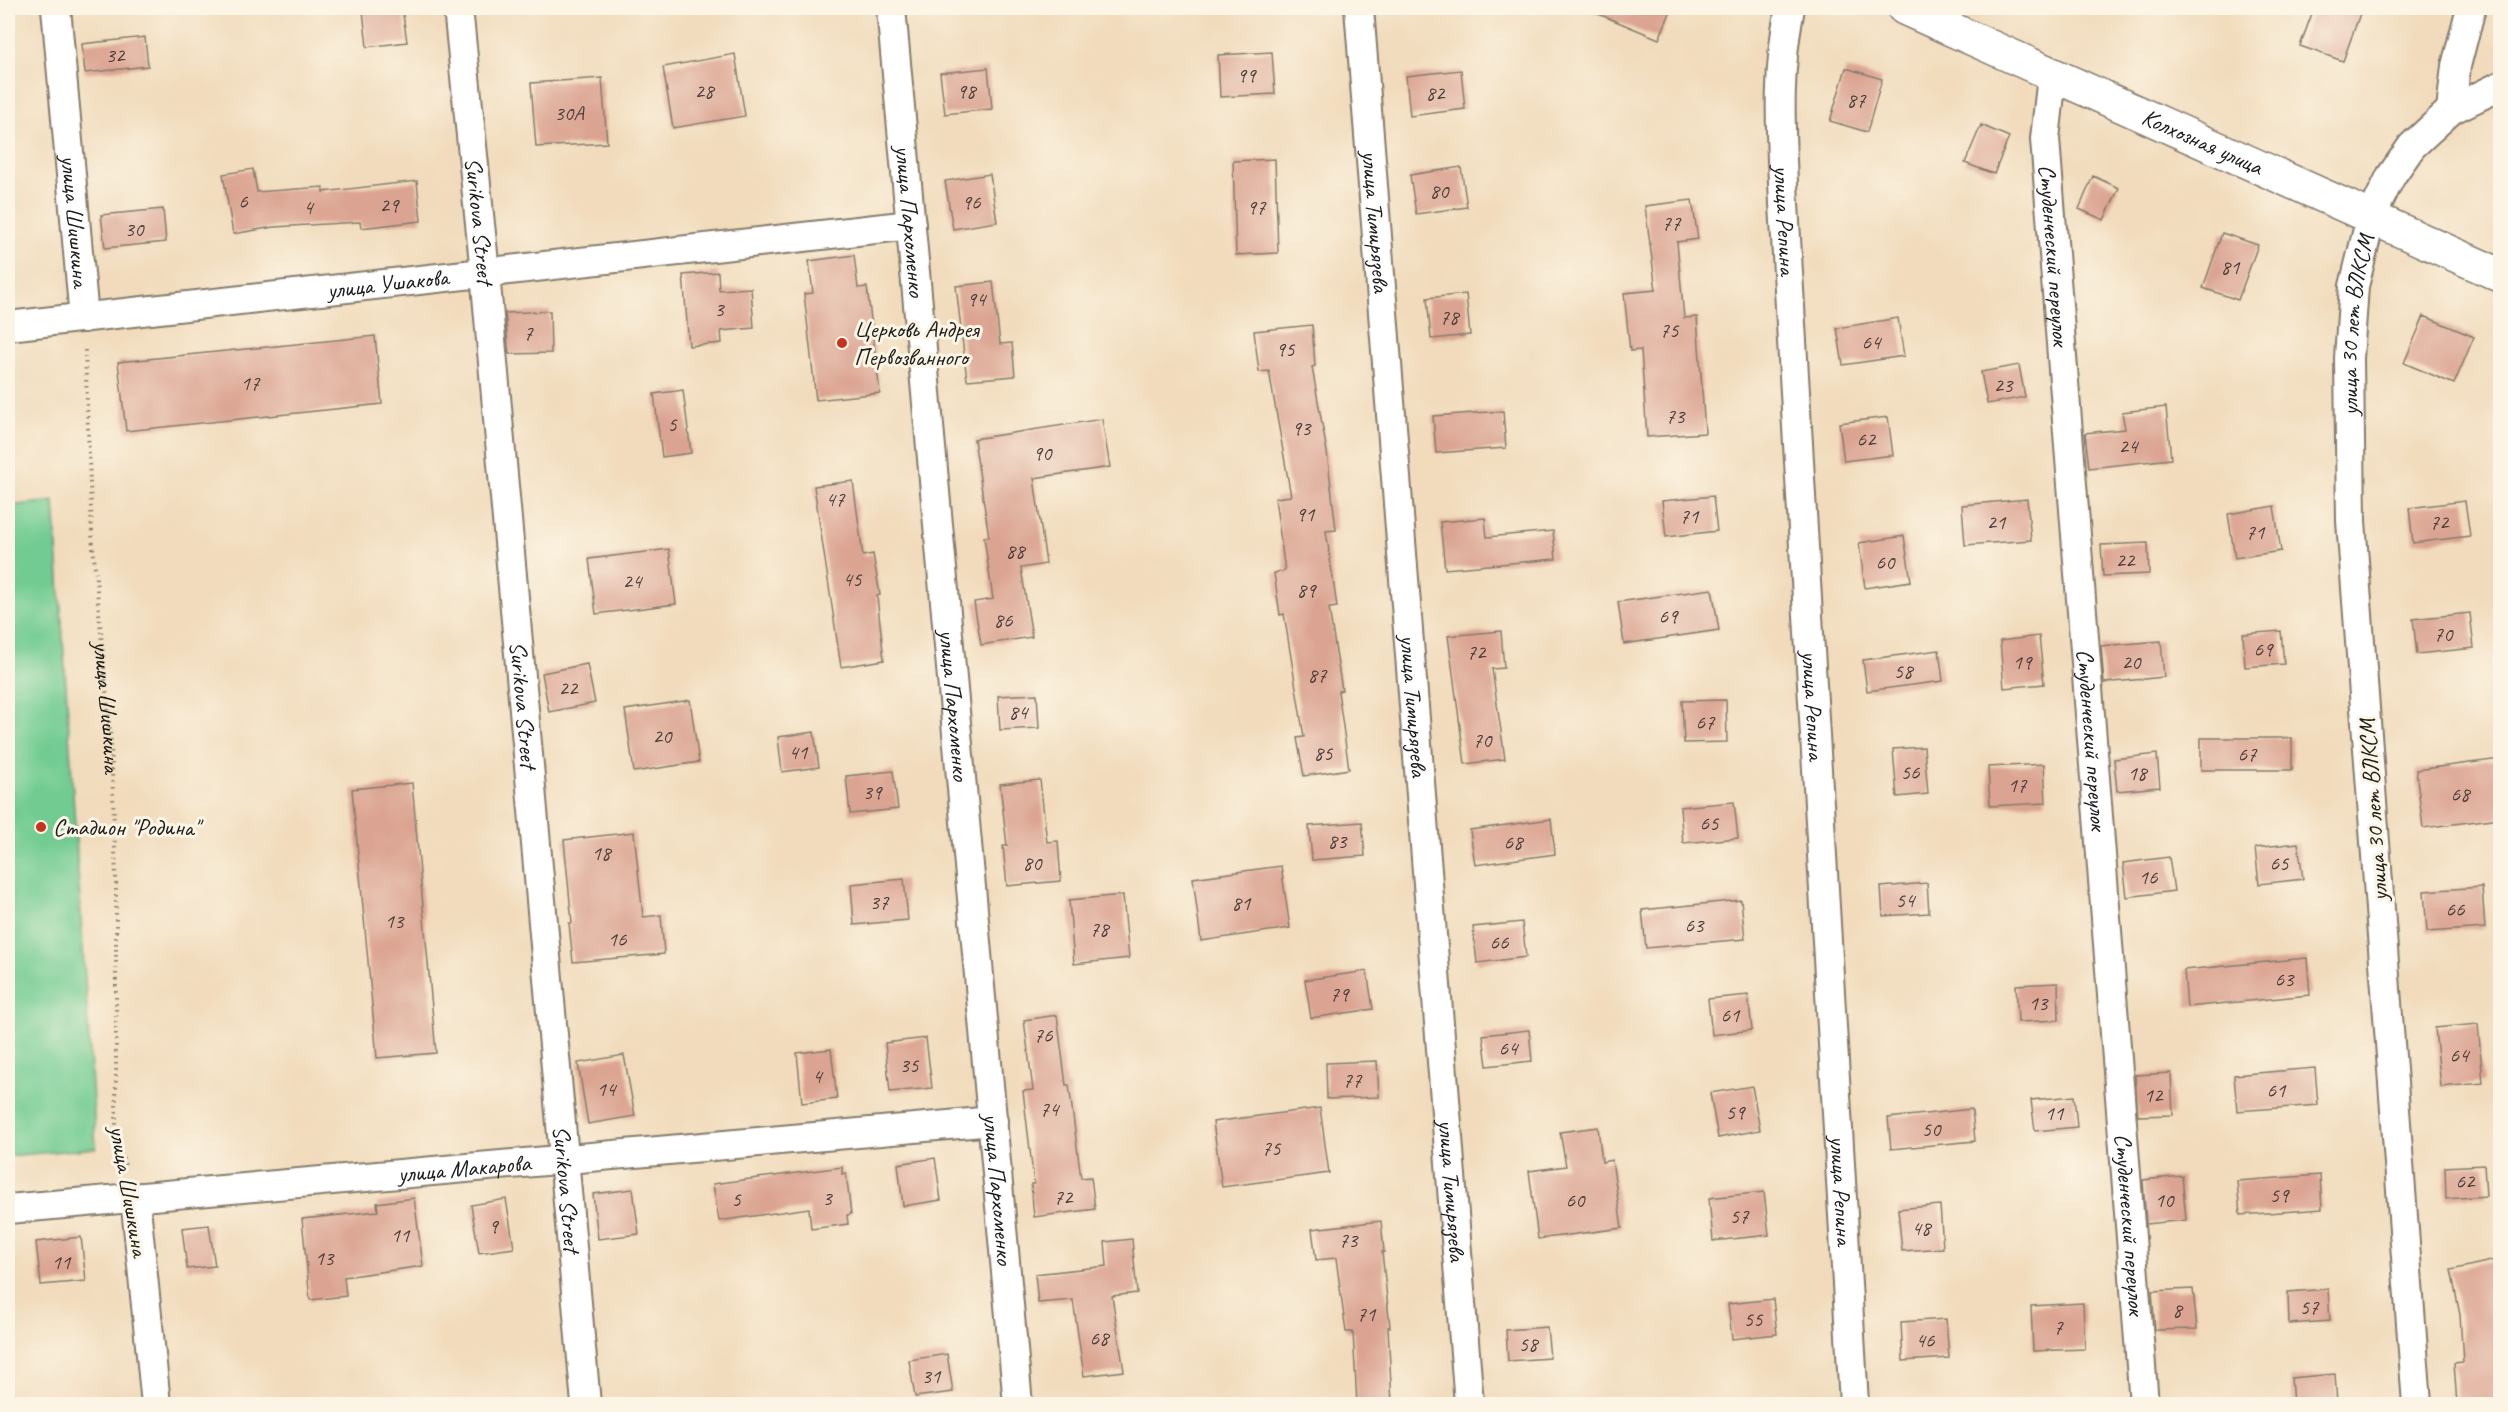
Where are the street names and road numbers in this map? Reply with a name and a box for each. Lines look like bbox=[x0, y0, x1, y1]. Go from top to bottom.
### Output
street label: Колхозная улица bbox=[2137, 102, 2269, 182]
street label: улица Пархоменко bbox=[888, 142, 932, 300]
street label: улица Тимирязева bbox=[1355, 147, 1396, 295]
street label: улица Шишкина bbox=[54, 152, 96, 291]
street label: Surikova Street bbox=[458, 156, 501, 288]
street label: улица Репина bbox=[1767, 163, 1803, 278]
street label: Студенческий переулок bbox=[2032, 164, 2076, 349]
street label: улица 30 лет ВЛКСМ bbox=[2334, 230, 2382, 418]
street label: улица Ушакова bbox=[323, 262, 452, 305]
street label: улица Пархоменко bbox=[932, 626, 976, 784]
street label: улица Тимирязева bbox=[1393, 632, 1435, 779]
street label: улица Шишкина bbox=[87, 638, 127, 776]
street label: Surikova Street bbox=[503, 640, 544, 773]
street label: улица Репина bbox=[1795, 648, 1832, 763]
street label: Студенческий переулок bbox=[2070, 648, 2114, 834]
street label: улица 30 лет ВЛКСМ bbox=[2352, 716, 2394, 904]
street label: улица Пархоменко bbox=[976, 1110, 1020, 1268]
street label: улица Тимирязева bbox=[1431, 1116, 1473, 1264]
street label: улица Шишкина bbox=[102, 1121, 156, 1261]
street label: Surikova Street bbox=[546, 1124, 588, 1257]
street label: улица Репина bbox=[1823, 1133, 1860, 1248]
street label: Студенческий переулок bbox=[2108, 1133, 2152, 1318]
street label: улица Макарова bbox=[395, 1147, 533, 1189]

